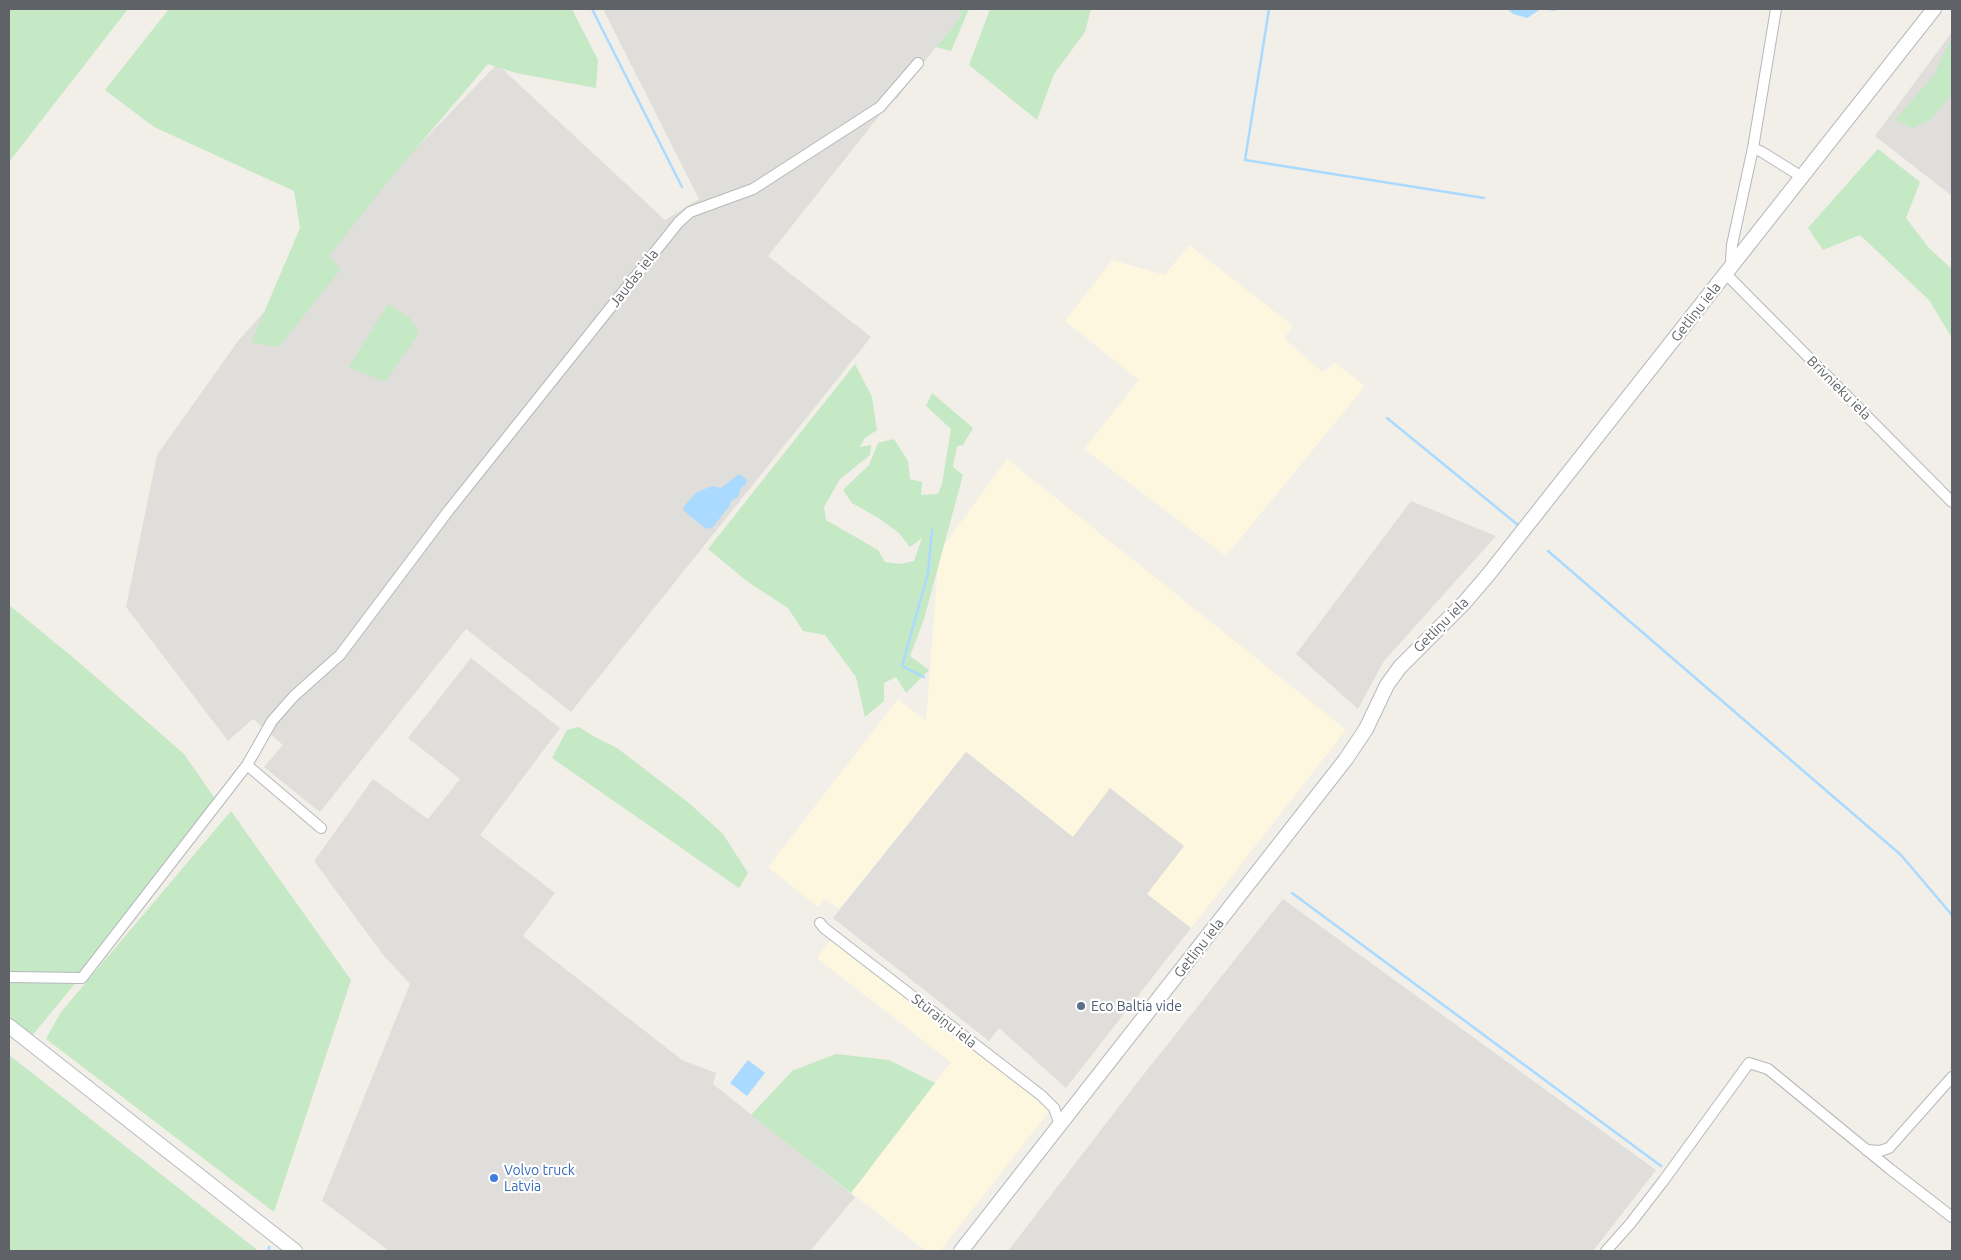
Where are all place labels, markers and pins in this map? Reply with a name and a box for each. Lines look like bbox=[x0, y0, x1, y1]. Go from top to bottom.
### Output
place label: Eco Baltia vide bbox=[1091, 998, 1182, 1014]
marker: Eco Baltia vide bbox=[1075, 1000, 1087, 1012]
place label: Volvo truck Latvia bbox=[504, 1162, 575, 1194]
marker: Volvo truck Latvia bbox=[488, 1172, 500, 1184]

